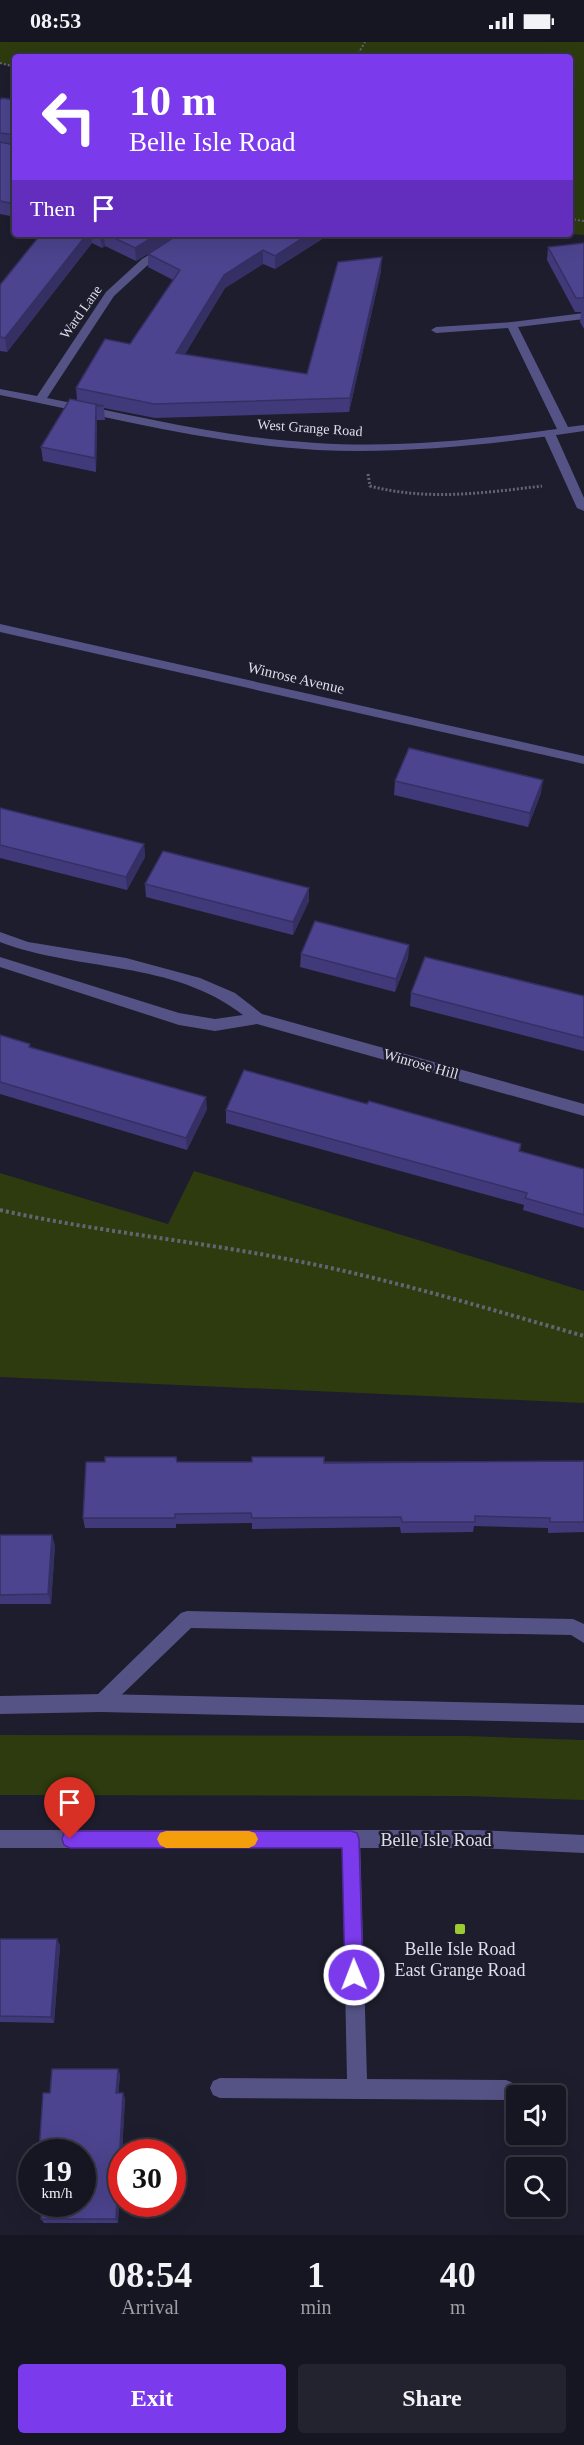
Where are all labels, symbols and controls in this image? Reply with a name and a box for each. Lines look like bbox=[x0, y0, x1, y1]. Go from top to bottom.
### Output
text: 08:53 bbox=[30, 8, 81, 33]
icon: left bbox=[30, 78, 108, 156]
text: 10 m bbox=[129, 78, 217, 124]
text: Belle Isle Road bbox=[129, 127, 295, 157]
icon: arrive bbox=[87, 192, 120, 225]
text: Then bbox=[30, 196, 75, 221]
street label: Ward Lane bbox=[57, 283, 105, 341]
street label: West Grange Road bbox=[257, 417, 363, 439]
street label: Winrose Avenue bbox=[246, 659, 346, 697]
street label: Winrose Hill bbox=[382, 1046, 460, 1082]
pin bbox=[44, 1777, 95, 1839]
icon: arrive bbox=[53, 1786, 86, 1819]
street label: Belle Isle Road bbox=[381, 1830, 491, 1850]
marker: Belle Isle Road East Grange Road bbox=[453, 1922, 467, 1936]
place label: Belle Isle Road East Grange Road bbox=[395, 1939, 525, 1980]
position arrow bbox=[322, 1943, 386, 2007]
map controls bbox=[506, 2085, 566, 2217]
button: sound bbox=[506, 2085, 566, 2145]
speed limit sign: 30 bbox=[108, 2139, 186, 2217]
text: 19 bbox=[42, 2154, 72, 2187]
button: search bbox=[506, 2157, 566, 2217]
text: km/h bbox=[42, 2185, 72, 2201]
text: 08:54 bbox=[108, 2255, 192, 2295]
text: 1 bbox=[307, 2255, 325, 2295]
text: 40 bbox=[440, 2255, 476, 2295]
text: Arrival bbox=[121, 2296, 179, 2318]
text: min bbox=[300, 2296, 332, 2318]
text: m bbox=[450, 2296, 466, 2318]
button: Exit bbox=[18, 2364, 286, 2433]
button: Share bbox=[298, 2364, 566, 2433]

